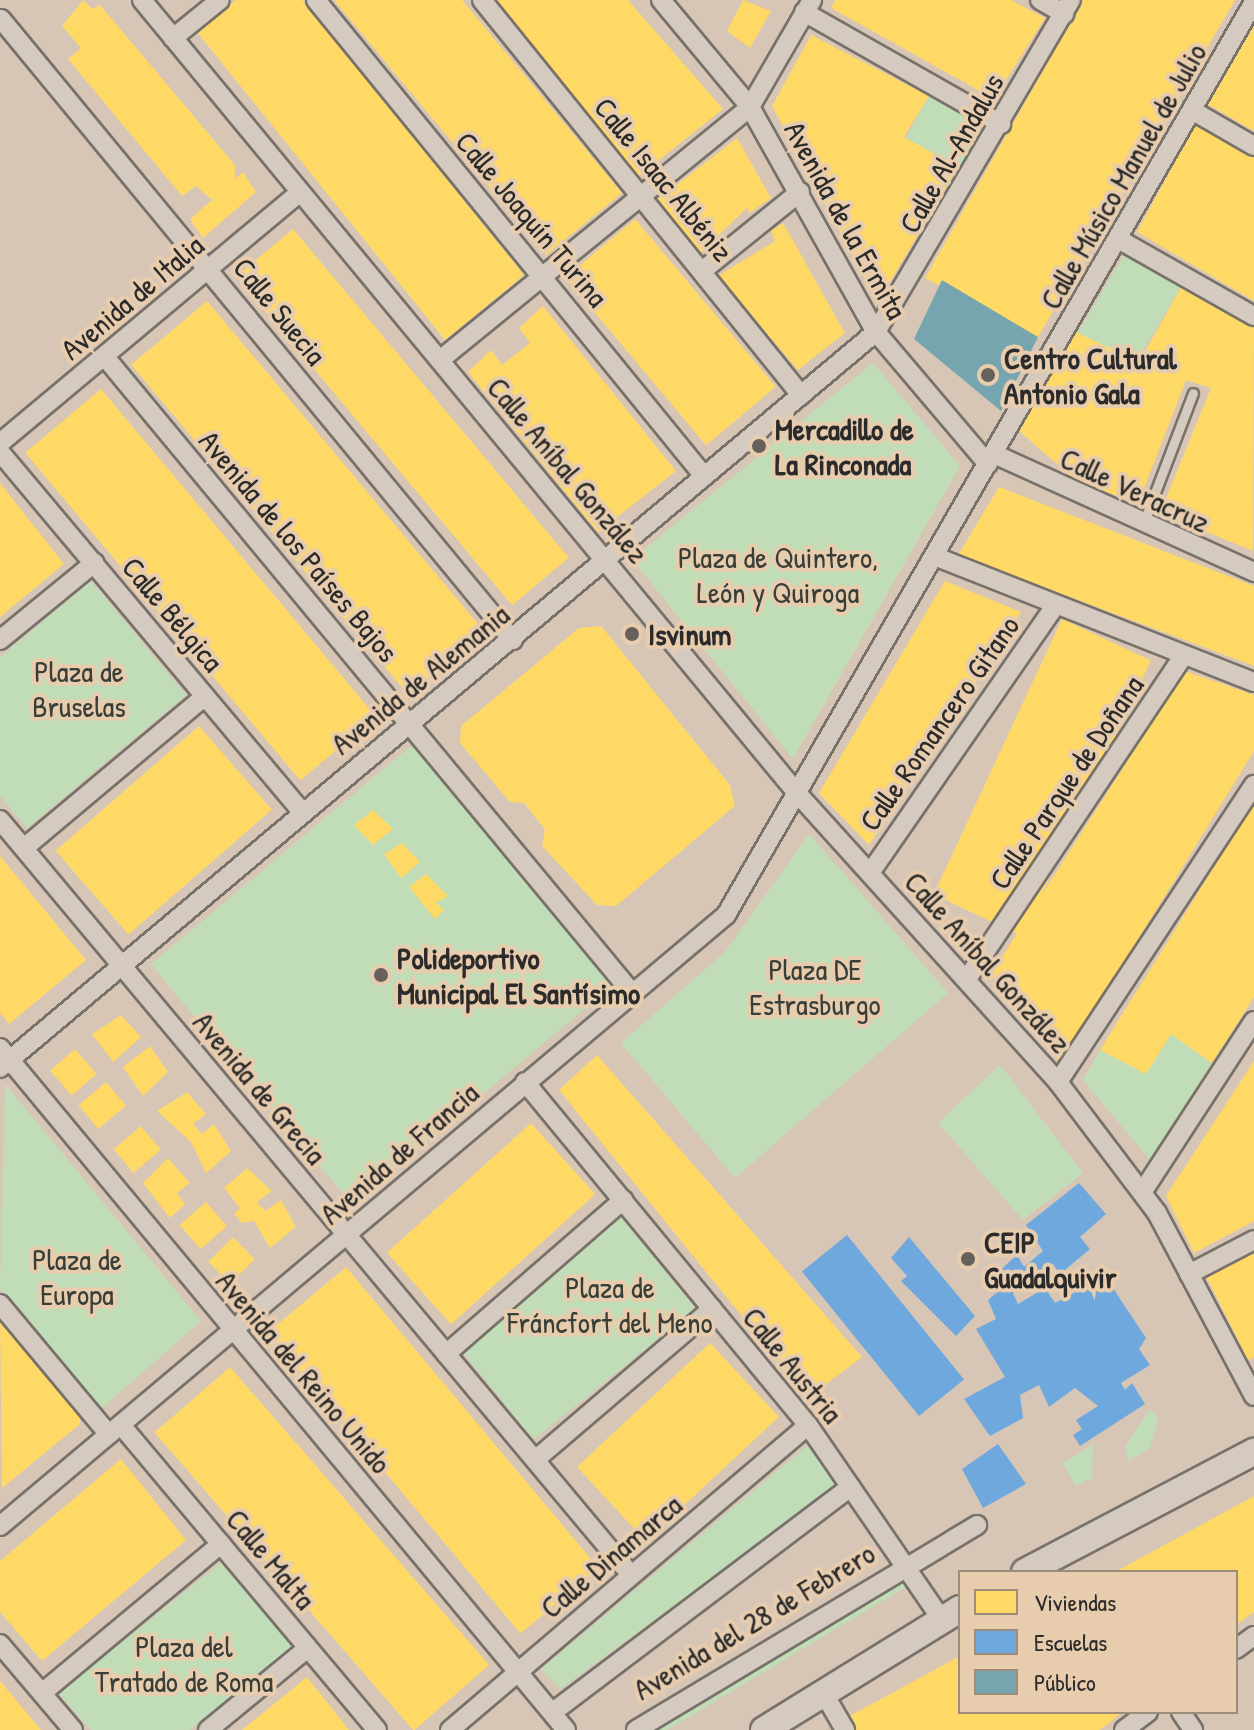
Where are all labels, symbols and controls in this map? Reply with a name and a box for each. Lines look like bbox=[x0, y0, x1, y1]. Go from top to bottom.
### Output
street label: Calle Músico Manuel de Julio bbox=[1032, 37, 1214, 315]
street label: Calle Al-Andalus bbox=[891, 67, 1011, 239]
street label: Calle Isaac Albéniz bbox=[587, 90, 741, 268]
street label: Avenida de la Ermita bbox=[777, 115, 915, 325]
street label: Calle Joaquín Turina bbox=[448, 124, 616, 314]
street label: Avenida de Italia bbox=[53, 227, 211, 367]
street label: Calle Suecia bbox=[226, 250, 334, 372]
place label: Centro Cultural Antonio Gala bbox=[1004, 340, 1177, 410]
marker: Centro Cultural Antonio Gala bbox=[979, 366, 997, 384]
street label: Calle Aníbal González bbox=[480, 370, 656, 570]
place label: Mercadillo de La Rinconada bbox=[775, 411, 914, 482]
street label: Avenida de los Países Bajos bbox=[192, 423, 406, 669]
marker: Mercadillo de La Rinconada bbox=[750, 437, 768, 455]
street label: Calle Veracruz bbox=[1055, 440, 1215, 540]
park label: Plaza de Quintero, León y Quiroga bbox=[678, 539, 878, 610]
street label: Calle Bélgica bbox=[115, 549, 231, 679]
street label: Avenida de Alemania bbox=[324, 596, 516, 762]
street label: Calle Romancero Gitano bbox=[851, 608, 1027, 838]
place label: Isvinum bbox=[648, 616, 731, 652]
marker: Isvinum bbox=[623, 625, 641, 643]
park label: Plaza de Bruselas bbox=[32, 653, 126, 724]
street label: Calle Parque de Doñana bbox=[981, 668, 1151, 896]
street label: Calle Aníbal González bbox=[897, 864, 1079, 1060]
place label: Polideportivo Municipal El Santísimo bbox=[397, 940, 640, 1010]
park label: Plaza DE Estrasburgo bbox=[749, 951, 881, 1022]
marker: Polideportivo Municipal El Santísimo bbox=[372, 966, 390, 984]
street label: Avenida de Grecia bbox=[186, 1005, 334, 1171]
street label: Avenida de Francia bbox=[312, 1074, 486, 1232]
place label: CEIP Guadalquivir bbox=[984, 1224, 1116, 1294]
park label: Plaza de Europa bbox=[32, 1241, 122, 1312]
marker: CEIP Guadalquivir bbox=[959, 1250, 977, 1268]
street label: Avenida del Reino Unido bbox=[209, 1263, 399, 1481]
park label: Plaza de Fráncfort del Meno bbox=[507, 1269, 713, 1340]
street label: Calle Austria bbox=[735, 1300, 851, 1430]
street label: Calle Dinamarca bbox=[533, 1486, 689, 1626]
street label: Calle Malta bbox=[219, 1502, 323, 1616]
street label: Avenida del 28 de Febrero bbox=[627, 1535, 881, 1707]
legend bbox=[958, 1570, 1238, 1714]
text: Viviendas bbox=[1034, 1586, 1116, 1618]
text: Escuelas bbox=[1034, 1626, 1107, 1658]
park label: Plaza del Tratado de Roma bbox=[95, 1628, 273, 1698]
text: Público bbox=[1034, 1666, 1096, 1698]

